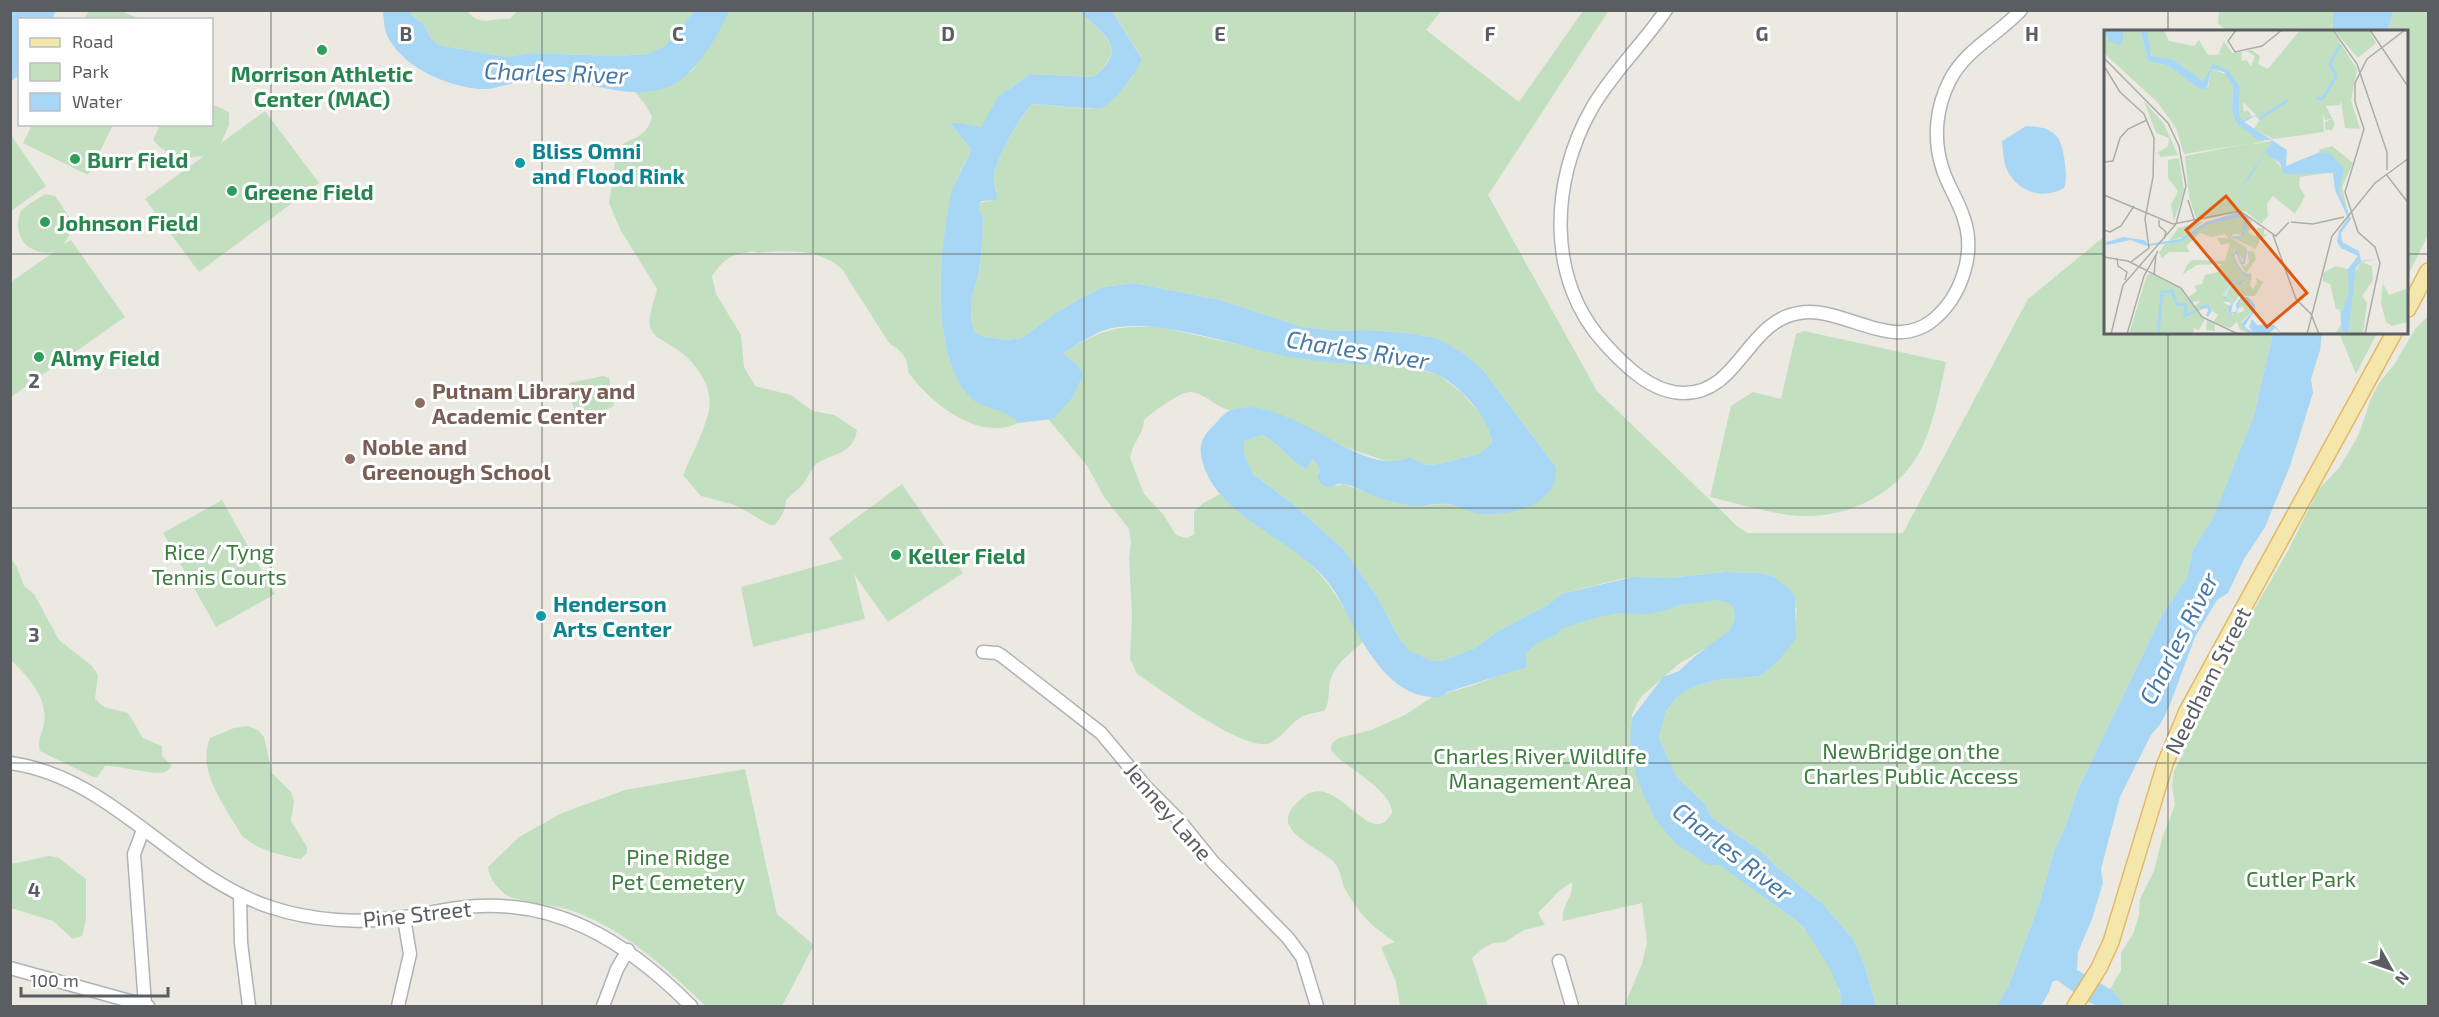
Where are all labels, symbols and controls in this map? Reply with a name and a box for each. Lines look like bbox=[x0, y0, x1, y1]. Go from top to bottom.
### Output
legend bbox=[18, 18, 213, 126]
text: B bbox=[400, 21, 412, 45]
text: C bbox=[672, 21, 684, 45]
text: D bbox=[941, 21, 955, 45]
text: E bbox=[1214, 21, 1226, 45]
text: F bbox=[1484, 21, 1496, 45]
text: G bbox=[1756, 21, 1768, 45]
text: H bbox=[2025, 21, 2039, 45]
text: Road bbox=[72, 30, 113, 52]
inset map bbox=[2104, 30, 2409, 334]
marker: Morrison Athletic Center (MAC) bbox=[315, 43, 329, 57]
water label: Charles River bbox=[483, 55, 629, 89]
text: Park bbox=[72, 60, 109, 82]
place label: Morrison Athletic Center (MAC) bbox=[231, 60, 413, 111]
text: Water bbox=[72, 90, 122, 112]
place label: Bliss Omni and Flood Rink bbox=[532, 137, 685, 188]
place label: Burr Field bbox=[87, 146, 188, 172]
marker: Burr Field bbox=[68, 152, 82, 166]
marker: Bliss Omni and Flood Rink bbox=[513, 156, 527, 170]
place label: Greene Field bbox=[244, 178, 374, 204]
marker: Greene Field bbox=[225, 184, 239, 198]
place label: Johnson Field bbox=[57, 209, 198, 235]
marker: Johnson Field bbox=[38, 215, 52, 229]
water label: Charles River bbox=[1285, 323, 1432, 375]
place label: Almy Field bbox=[51, 344, 160, 371]
marker: Almy Field bbox=[32, 350, 46, 364]
text: 2 bbox=[28, 368, 40, 392]
place label: Putnam Library and Academic Center bbox=[432, 377, 635, 428]
marker: Putnam Library and Academic Center bbox=[413, 396, 427, 410]
place label: Noble and Greenough School bbox=[362, 433, 552, 484]
marker: Noble and Greenough School bbox=[343, 452, 357, 466]
park label: Rice / Tyng Tennis Courts bbox=[151, 538, 287, 589]
place label: Keller Field bbox=[908, 542, 1026, 568]
marker: Keller Field bbox=[889, 548, 903, 562]
water label: Charles River bbox=[2132, 567, 2224, 709]
place label: Henderson Arts Center bbox=[553, 590, 672, 641]
street label: Needham Street bbox=[2159, 602, 2255, 758]
marker: Henderson Arts Center bbox=[534, 609, 548, 623]
text: 3 bbox=[28, 622, 40, 646]
park label: NewBridge on the Charles Public Access bbox=[1804, 737, 2018, 788]
park label: Charles River Wildlife Management Area bbox=[1433, 742, 1647, 793]
street label: Jenney Lane bbox=[1120, 757, 1218, 865]
water label: Charles River bbox=[1667, 795, 1799, 907]
park label: Pine Ridge Pet Cemetery bbox=[611, 843, 745, 894]
park label: Cutler Park bbox=[2246, 865, 2356, 891]
text: 4 bbox=[28, 877, 41, 901]
street label: Pine Street bbox=[361, 894, 473, 932]
north arrow bbox=[2361, 939, 2421, 999]
scale bar bbox=[21, 960, 168, 998]
text: N bbox=[2392, 968, 2414, 989]
text: 100 m bbox=[30, 969, 79, 991]

